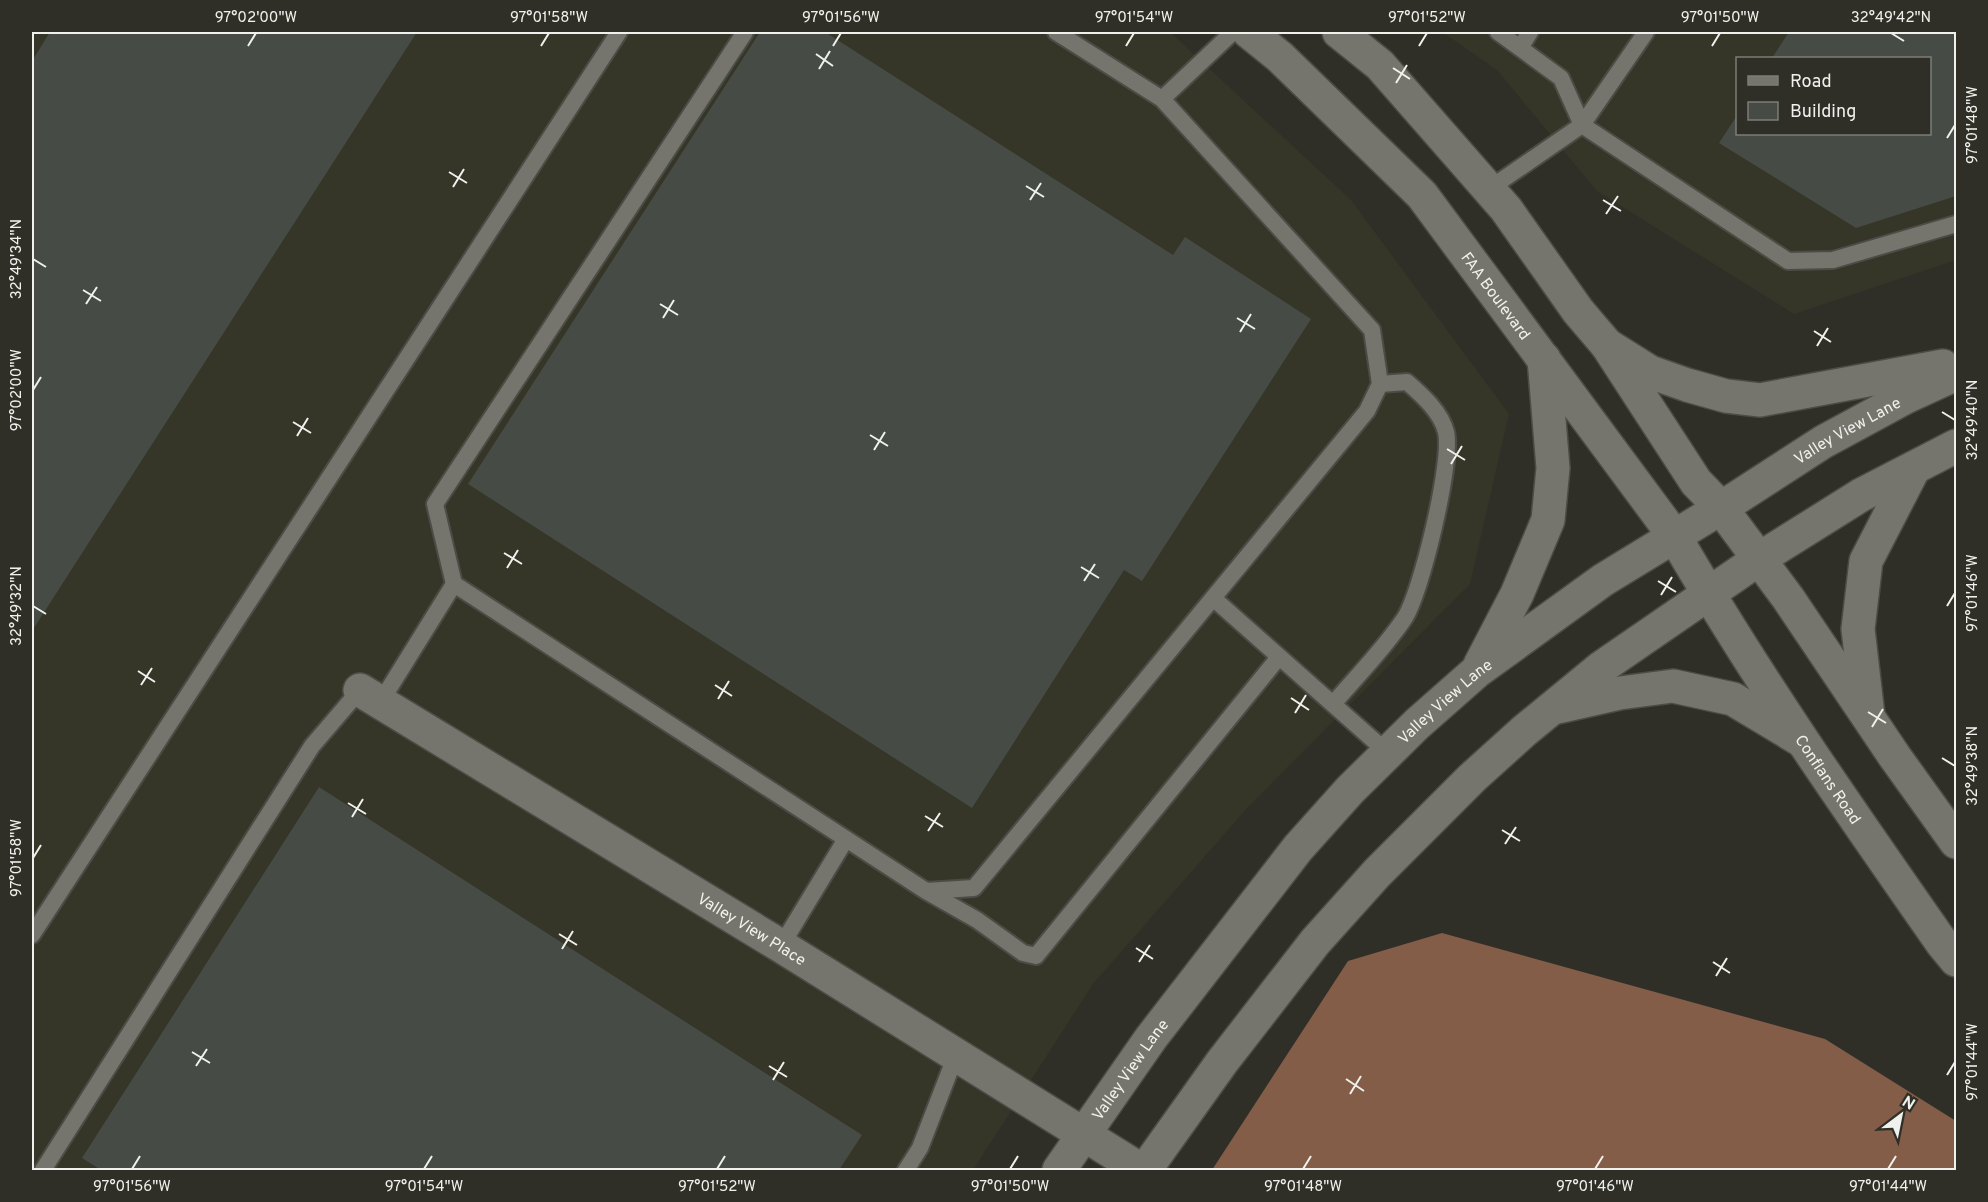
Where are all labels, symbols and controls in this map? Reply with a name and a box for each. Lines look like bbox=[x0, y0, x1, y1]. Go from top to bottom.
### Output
text: 97°02'00"W bbox=[215, 9, 297, 28]
text: 97°01'58"W bbox=[510, 9, 588, 28]
text: 97°01'56"W bbox=[802, 9, 880, 28]
text: 97°01'54"W bbox=[1095, 9, 1173, 28]
text: 97°01'52"W bbox=[1388, 9, 1466, 28]
text: 97°01'50"W bbox=[1681, 9, 1759, 28]
text: 32°49'42"N bbox=[1851, 9, 1931, 28]
legend bbox=[1736, 57, 1931, 135]
text: Road bbox=[1790, 71, 1832, 94]
text: 97°01'48"W bbox=[1964, 86, 1983, 164]
text: Building bbox=[1790, 101, 1856, 124]
text: 32°49'34"N bbox=[8, 219, 27, 299]
street label: FAA Boulevard bbox=[1456, 249, 1534, 345]
text: 97°02'00"W bbox=[8, 349, 27, 431]
text: 32°49'40"N bbox=[1964, 380, 1983, 460]
street label: Valley View Lane bbox=[1791, 394, 1905, 470]
text: 97°01'46"W bbox=[1964, 554, 1983, 632]
text: 32°49'32"N bbox=[8, 566, 27, 646]
street label: Valley View Lane bbox=[1394, 655, 1497, 749]
text: 32°49'38"N bbox=[1964, 726, 1983, 806]
street label: Conflans Road bbox=[1790, 732, 1864, 829]
text: 97°01'58"W bbox=[8, 819, 27, 897]
street label: Valley View Place bbox=[693, 889, 809, 971]
street label: Valley View Lane bbox=[1089, 1016, 1174, 1125]
text: 97°01'44"W bbox=[1964, 1023, 1983, 1101]
north arrow bbox=[1871, 1085, 1931, 1145]
text: N bbox=[1898, 1092, 1918, 1116]
text: 97°01'56"W bbox=[93, 1178, 171, 1197]
text: 97°01'54"W bbox=[385, 1178, 463, 1197]
text: 97°01'52"W bbox=[678, 1178, 756, 1197]
text: 97°01'50"W bbox=[971, 1178, 1049, 1197]
text: 97°01'48"W bbox=[1264, 1178, 1342, 1197]
text: 97°01'46"W bbox=[1556, 1178, 1634, 1197]
text: 97°01'44"W bbox=[1849, 1178, 1927, 1197]

